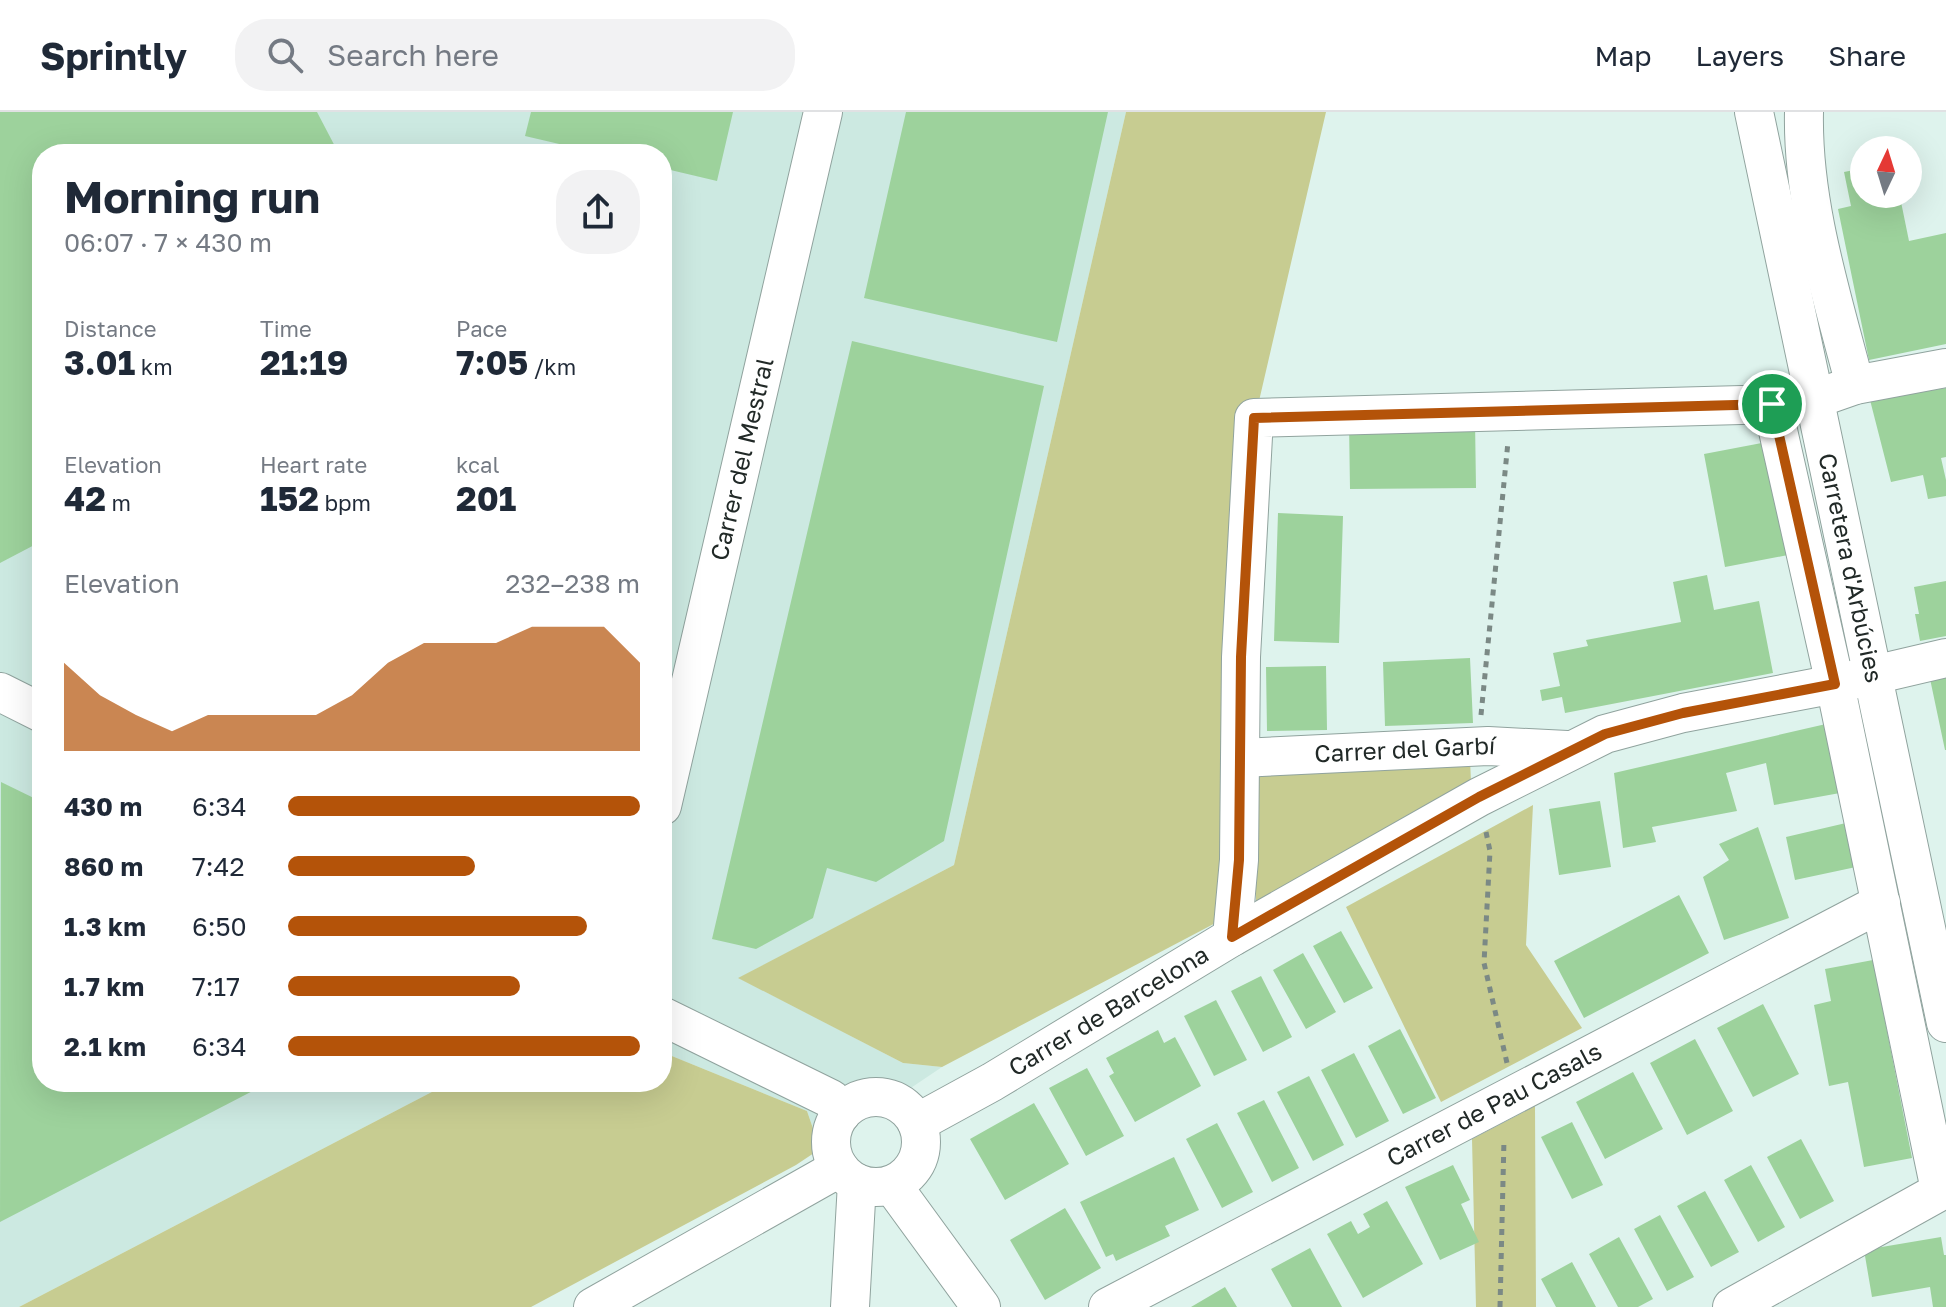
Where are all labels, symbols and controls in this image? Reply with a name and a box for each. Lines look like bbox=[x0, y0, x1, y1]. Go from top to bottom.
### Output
search box bbox=[235, 19, 795, 91]
text: Sprintly bbox=[40, 33, 187, 78]
icon: search bbox=[263, 33, 307, 77]
text: Search here bbox=[327, 37, 499, 73]
text: Map bbox=[1594, 39, 1652, 72]
text: Layers bbox=[1696, 39, 1784, 72]
text: Share bbox=[1828, 39, 1906, 72]
north arrow bbox=[1850, 136, 1922, 208]
map controls bbox=[1850, 136, 1922, 208]
text: Morning run bbox=[64, 170, 320, 223]
button: share bbox=[556, 170, 640, 254]
text: 06:07 · 7 × 430 m bbox=[64, 227, 272, 258]
text: Distance bbox=[64, 315, 156, 342]
text: Time bbox=[260, 315, 312, 342]
text: Pace bbox=[456, 315, 507, 342]
text: 3.01 bbox=[64, 342, 135, 382]
text: 21:19 bbox=[260, 342, 348, 382]
text: 7:05 bbox=[456, 342, 528, 382]
text: km bbox=[135, 353, 173, 380]
text: /km bbox=[528, 353, 576, 380]
street label: Carrer del Mestral bbox=[703, 355, 779, 563]
pin bbox=[1738, 370, 1806, 438]
icon: arrive bbox=[1750, 382, 1794, 426]
street label: Carretera d'Arbúcies bbox=[1813, 450, 1890, 685]
text: Elevation bbox=[64, 451, 162, 478]
text: Heart rate bbox=[260, 451, 367, 478]
text: kcal bbox=[456, 451, 499, 478]
text: 42 bbox=[64, 478, 106, 518]
text: 152 bbox=[260, 478, 319, 518]
text: 201 bbox=[456, 478, 516, 518]
text: m bbox=[106, 489, 131, 516]
text: bpm bbox=[319, 489, 371, 516]
text: Elevation bbox=[64, 568, 180, 599]
text: 232–238 m bbox=[505, 568, 640, 599]
street label: Carrer del Garbí bbox=[1314, 730, 1498, 767]
text: 430 m bbox=[64, 791, 142, 822]
text: 6:34 bbox=[192, 791, 247, 822]
text: 860 m bbox=[64, 851, 143, 882]
text: 7:42 bbox=[192, 851, 245, 882]
text: 1.3 km bbox=[64, 911, 146, 942]
text: 6:50 bbox=[192, 911, 247, 942]
street label: Carrer de Barcelona bbox=[1003, 939, 1213, 1082]
text: 1.7 km bbox=[64, 971, 144, 1002]
text: 7:17 bbox=[192, 971, 240, 1002]
text: 2.1 km bbox=[64, 1031, 146, 1062]
text: 6:34 bbox=[192, 1031, 247, 1062]
street label: Carrer de Pau Casals bbox=[1381, 1036, 1606, 1172]

